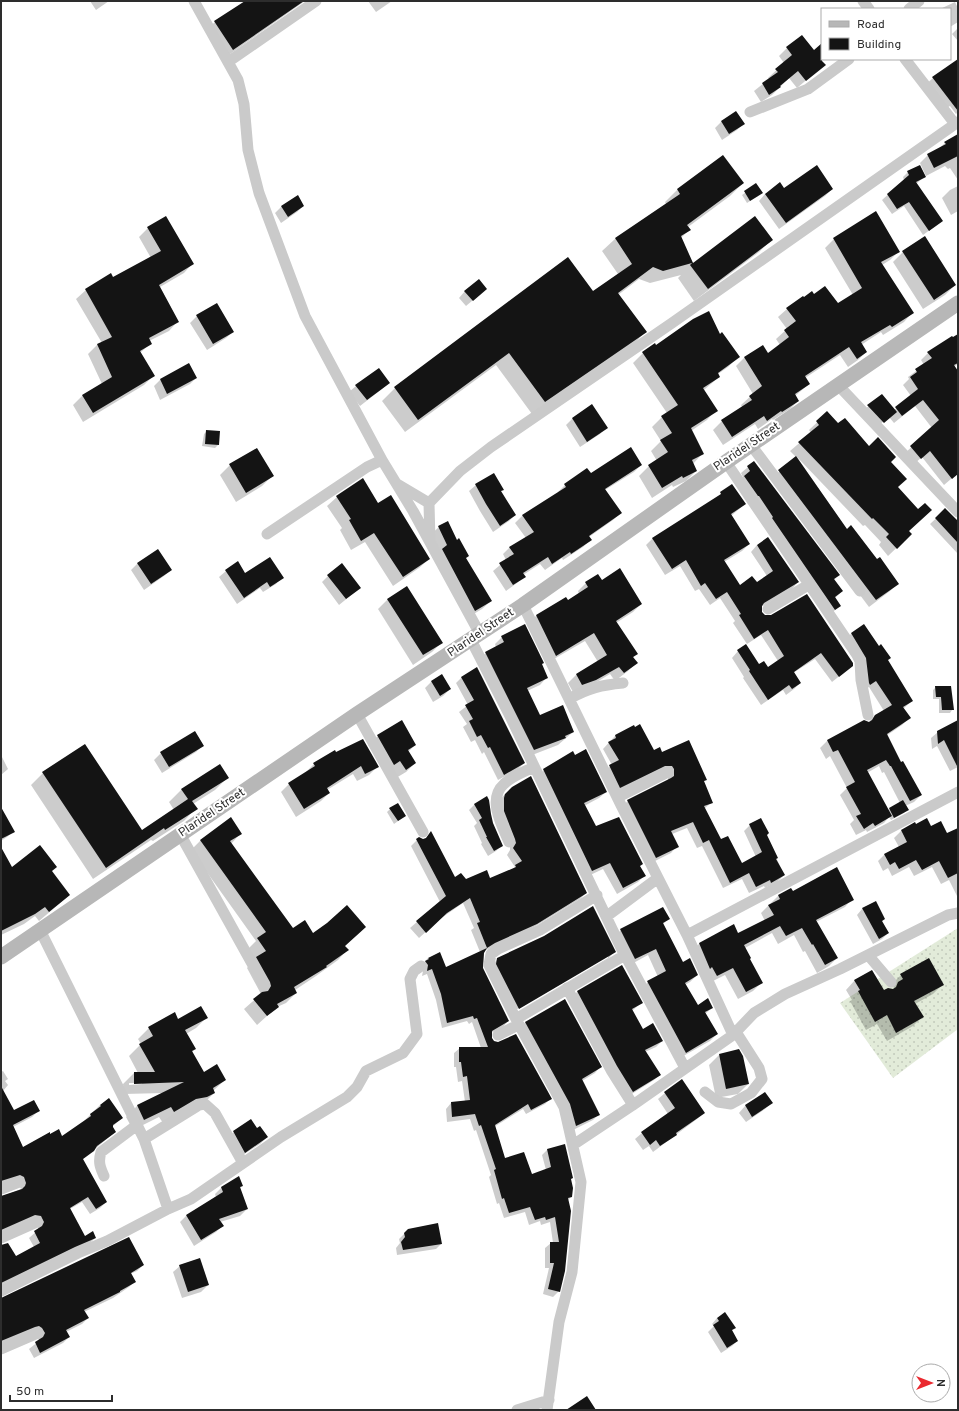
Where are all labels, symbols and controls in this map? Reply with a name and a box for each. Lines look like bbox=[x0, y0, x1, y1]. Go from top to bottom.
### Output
legend bbox=[821, 8, 951, 60]
text: Road bbox=[857, 17, 885, 33]
text: Building bbox=[857, 37, 901, 53]
street label: Plaridel Street bbox=[711, 419, 783, 475]
street label: Plaridel Street bbox=[445, 605, 517, 661]
street label: Plaridel Street bbox=[176, 785, 248, 841]
north arrow bbox=[911, 1363, 951, 1403]
scale bar bbox=[10, 1377, 112, 1403]
text: N bbox=[933, 1379, 947, 1387]
text: 50 m bbox=[16, 1384, 44, 1400]

